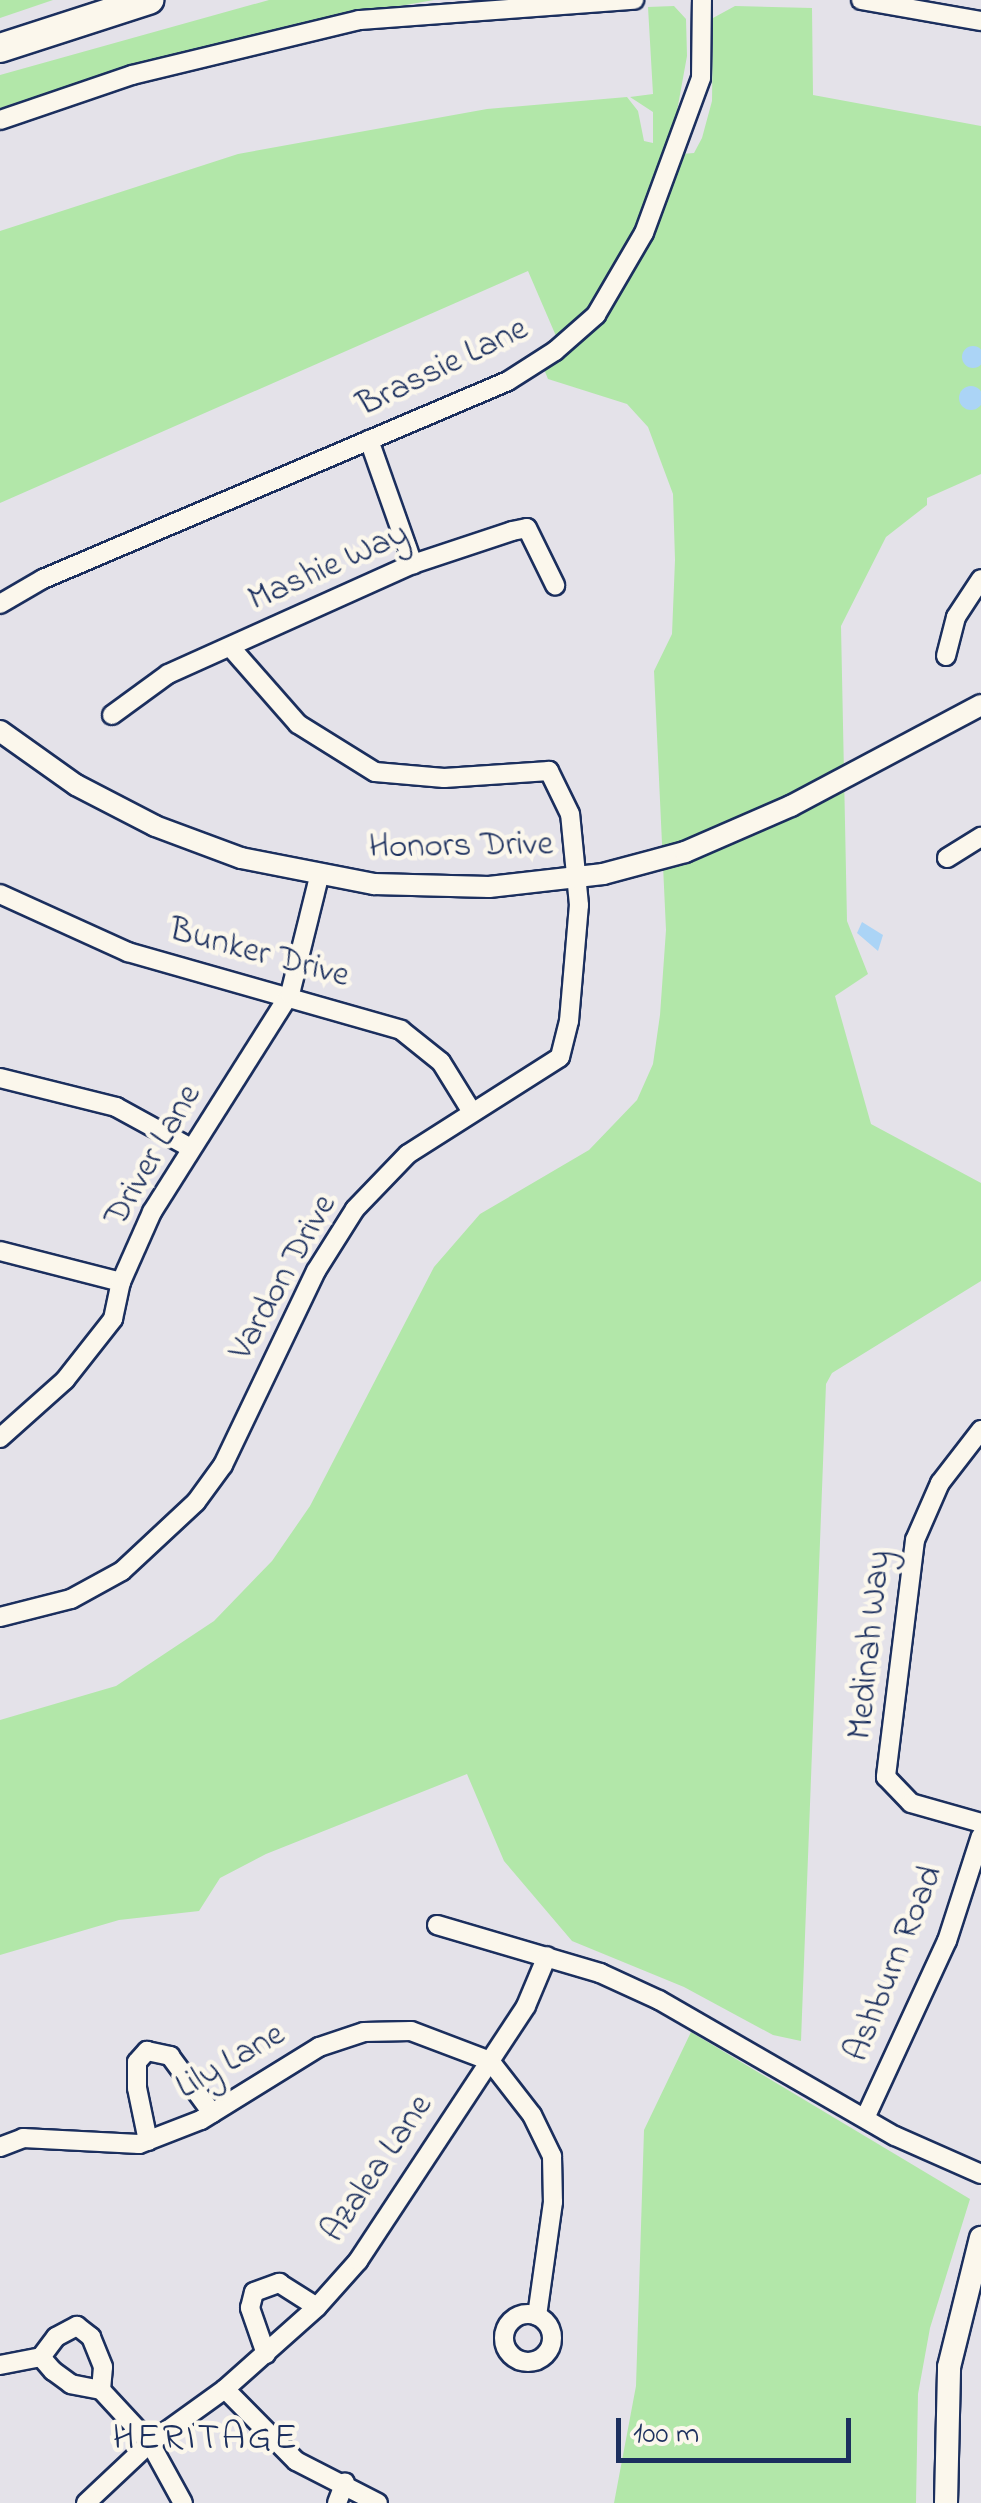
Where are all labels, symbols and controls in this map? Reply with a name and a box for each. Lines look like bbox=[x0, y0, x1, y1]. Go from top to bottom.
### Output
street label: Brassie Lane bbox=[351, 309, 535, 427]
street label: Mashie Way bbox=[242, 514, 416, 622]
street label: Honors Drive bbox=[368, 824, 554, 870]
street label: Bunker Drive bbox=[164, 910, 354, 998]
street label: Driver Lane bbox=[96, 1077, 212, 1235]
street label: Vardon Drive bbox=[221, 1188, 347, 1368]
street label: Medinah Way bbox=[840, 1548, 902, 1742]
street label: Ashburn Road bbox=[837, 1860, 953, 2068]
street label: Lily Lane bbox=[169, 2014, 293, 2110]
street label: Azalea Lane bbox=[313, 2087, 443, 2251]
scale bar bbox=[621, 2398, 856, 2460]
text: 100 m bbox=[633, 2413, 699, 2457]
district label: HERITAGE bbox=[112, 2417, 300, 2463]

